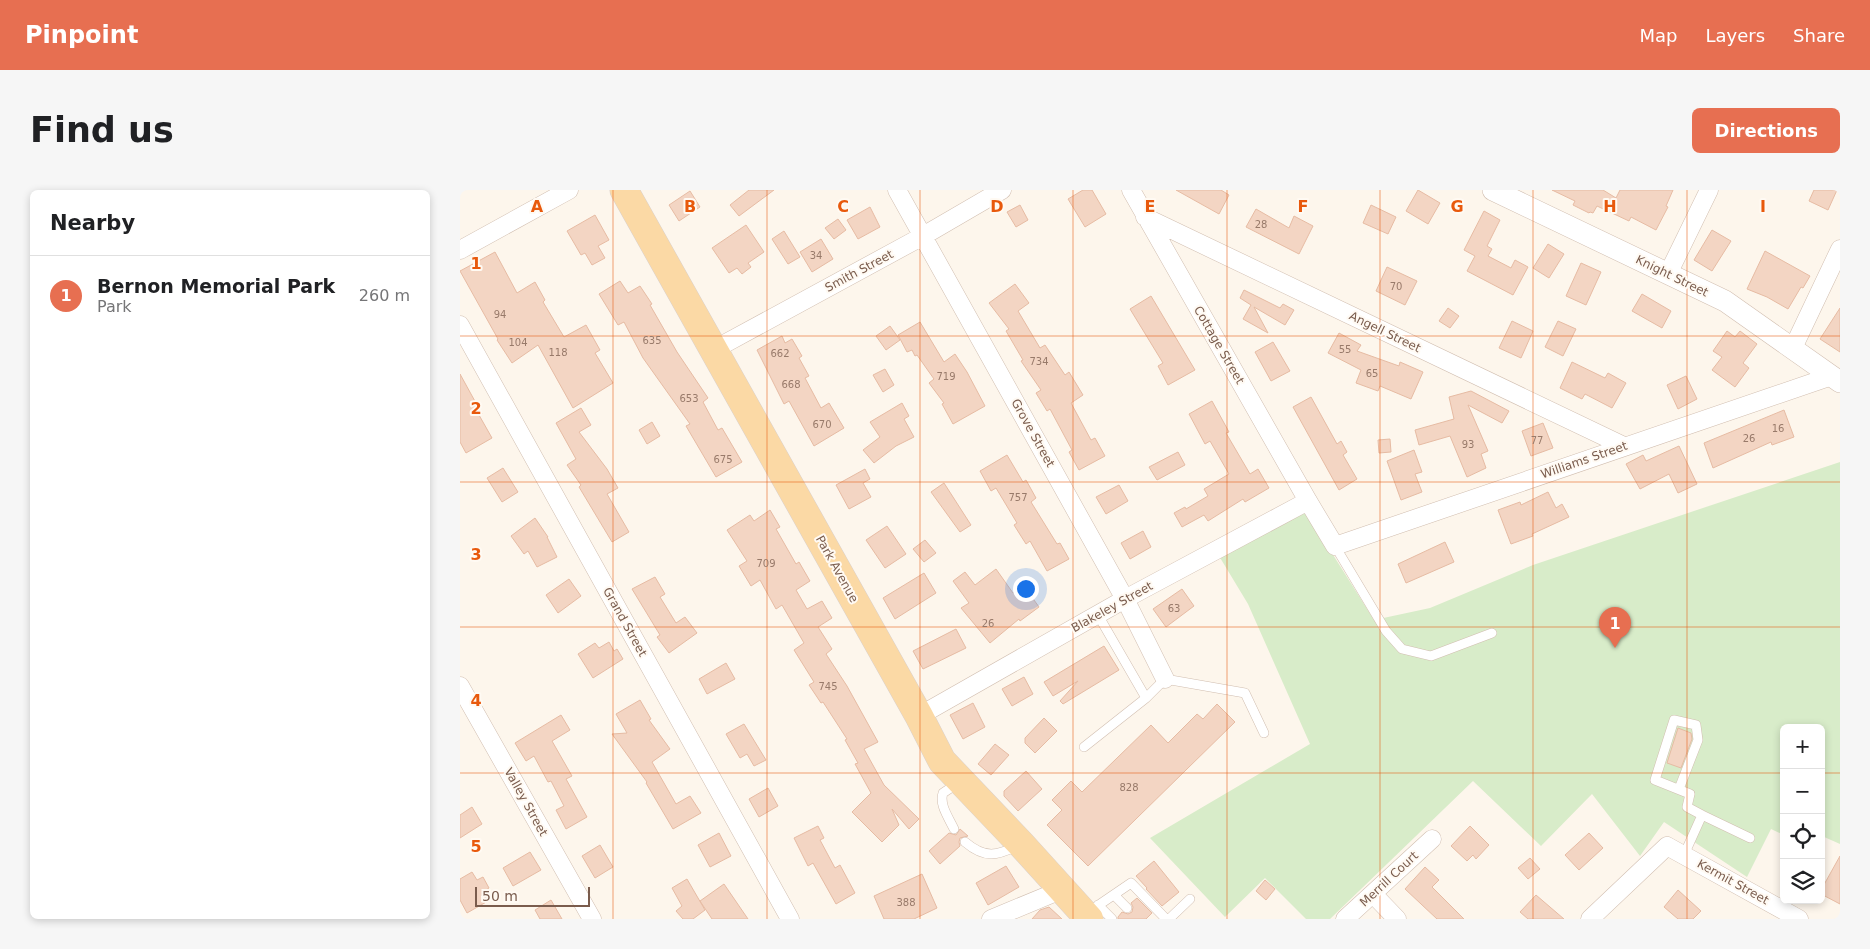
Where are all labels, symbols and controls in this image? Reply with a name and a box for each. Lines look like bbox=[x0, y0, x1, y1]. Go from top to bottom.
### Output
text: Pinpoint bbox=[25, 21, 138, 49]
text: Map bbox=[1639, 25, 1677, 46]
text: Layers bbox=[1705, 25, 1765, 46]
text: Share bbox=[1793, 25, 1845, 46]
button: Directions bbox=[1692, 108, 1840, 153]
text: Find us bbox=[30, 110, 174, 150]
text: A bbox=[531, 197, 544, 216]
text: B bbox=[684, 197, 696, 216]
text: C bbox=[837, 197, 849, 216]
text: D bbox=[990, 197, 1004, 216]
text: E bbox=[1145, 197, 1155, 216]
text: F bbox=[1298, 197, 1308, 216]
text: G bbox=[1450, 197, 1464, 216]
text: H bbox=[1603, 197, 1617, 216]
text: I bbox=[1760, 197, 1766, 216]
text: Nearby bbox=[50, 211, 135, 235]
house number: 28 bbox=[1255, 219, 1267, 230]
street label: Smith Street bbox=[822, 247, 896, 295]
house number: 34 bbox=[810, 250, 822, 261]
street label: Knight Street bbox=[1633, 252, 1711, 300]
text: 1 bbox=[470, 254, 482, 273]
text: Bernon Memorial Park bbox=[97, 275, 335, 297]
house number: 70 bbox=[1390, 281, 1402, 292]
text: 1 bbox=[60, 286, 72, 305]
text: 260 m bbox=[359, 286, 410, 305]
text: Park bbox=[97, 297, 132, 316]
street label: Cottage Street bbox=[1191, 303, 1247, 387]
house number: 94 bbox=[494, 309, 506, 320]
street label: Angell Street bbox=[1347, 309, 1423, 355]
house number: 635 bbox=[642, 335, 662, 346]
house number: 104 bbox=[508, 337, 528, 348]
house number: 55 bbox=[1339, 344, 1351, 355]
house number: 118 bbox=[548, 347, 568, 358]
house number: 662 bbox=[770, 348, 790, 359]
house number: 734 bbox=[1029, 356, 1049, 367]
house number: 65 bbox=[1366, 368, 1378, 379]
house number: 719 bbox=[936, 371, 956, 382]
house number: 668 bbox=[781, 379, 801, 390]
house number: 653 bbox=[679, 393, 699, 404]
street label: Grove Street bbox=[1008, 396, 1058, 470]
text: 2 bbox=[470, 399, 482, 418]
house number: 670 bbox=[812, 419, 832, 430]
house number: 16 bbox=[1772, 423, 1784, 434]
house number: 26 bbox=[1743, 433, 1755, 444]
house number: 77 bbox=[1531, 435, 1543, 446]
house number: 93 bbox=[1462, 439, 1474, 450]
street label: Williams Street bbox=[1539, 439, 1629, 481]
house number: 675 bbox=[713, 454, 733, 465]
house number: 757 bbox=[1008, 492, 1028, 503]
street label: Park Avenue bbox=[813, 533, 861, 605]
text: 3 bbox=[470, 545, 482, 564]
house number: 709 bbox=[756, 558, 776, 569]
your location bbox=[1013, 576, 1039, 602]
street label: Blakeley Street bbox=[1069, 579, 1155, 635]
street label: Grand Street bbox=[600, 585, 650, 659]
house number: 63 bbox=[1168, 603, 1180, 614]
pin: 1 bbox=[1599, 607, 1631, 648]
house number: 26 bbox=[982, 618, 994, 629]
house number: 745 bbox=[818, 681, 838, 692]
text: 4 bbox=[470, 691, 482, 710]
map controls bbox=[1780, 724, 1825, 904]
button: + bbox=[1780, 724, 1825, 769]
street label: Valley Street bbox=[501, 765, 551, 839]
button: − bbox=[1780, 769, 1825, 814]
house number: 828 bbox=[1119, 782, 1139, 793]
button: locate bbox=[1780, 814, 1825, 859]
text: 5 bbox=[470, 837, 482, 856]
street label: Merrill Court bbox=[1357, 848, 1421, 909]
street label: Kermit Street bbox=[1695, 857, 1771, 908]
button: layers bbox=[1780, 859, 1825, 904]
scale bar bbox=[475, 884, 590, 907]
text: 50 m bbox=[482, 888, 518, 904]
house number: 388 bbox=[896, 897, 916, 908]

